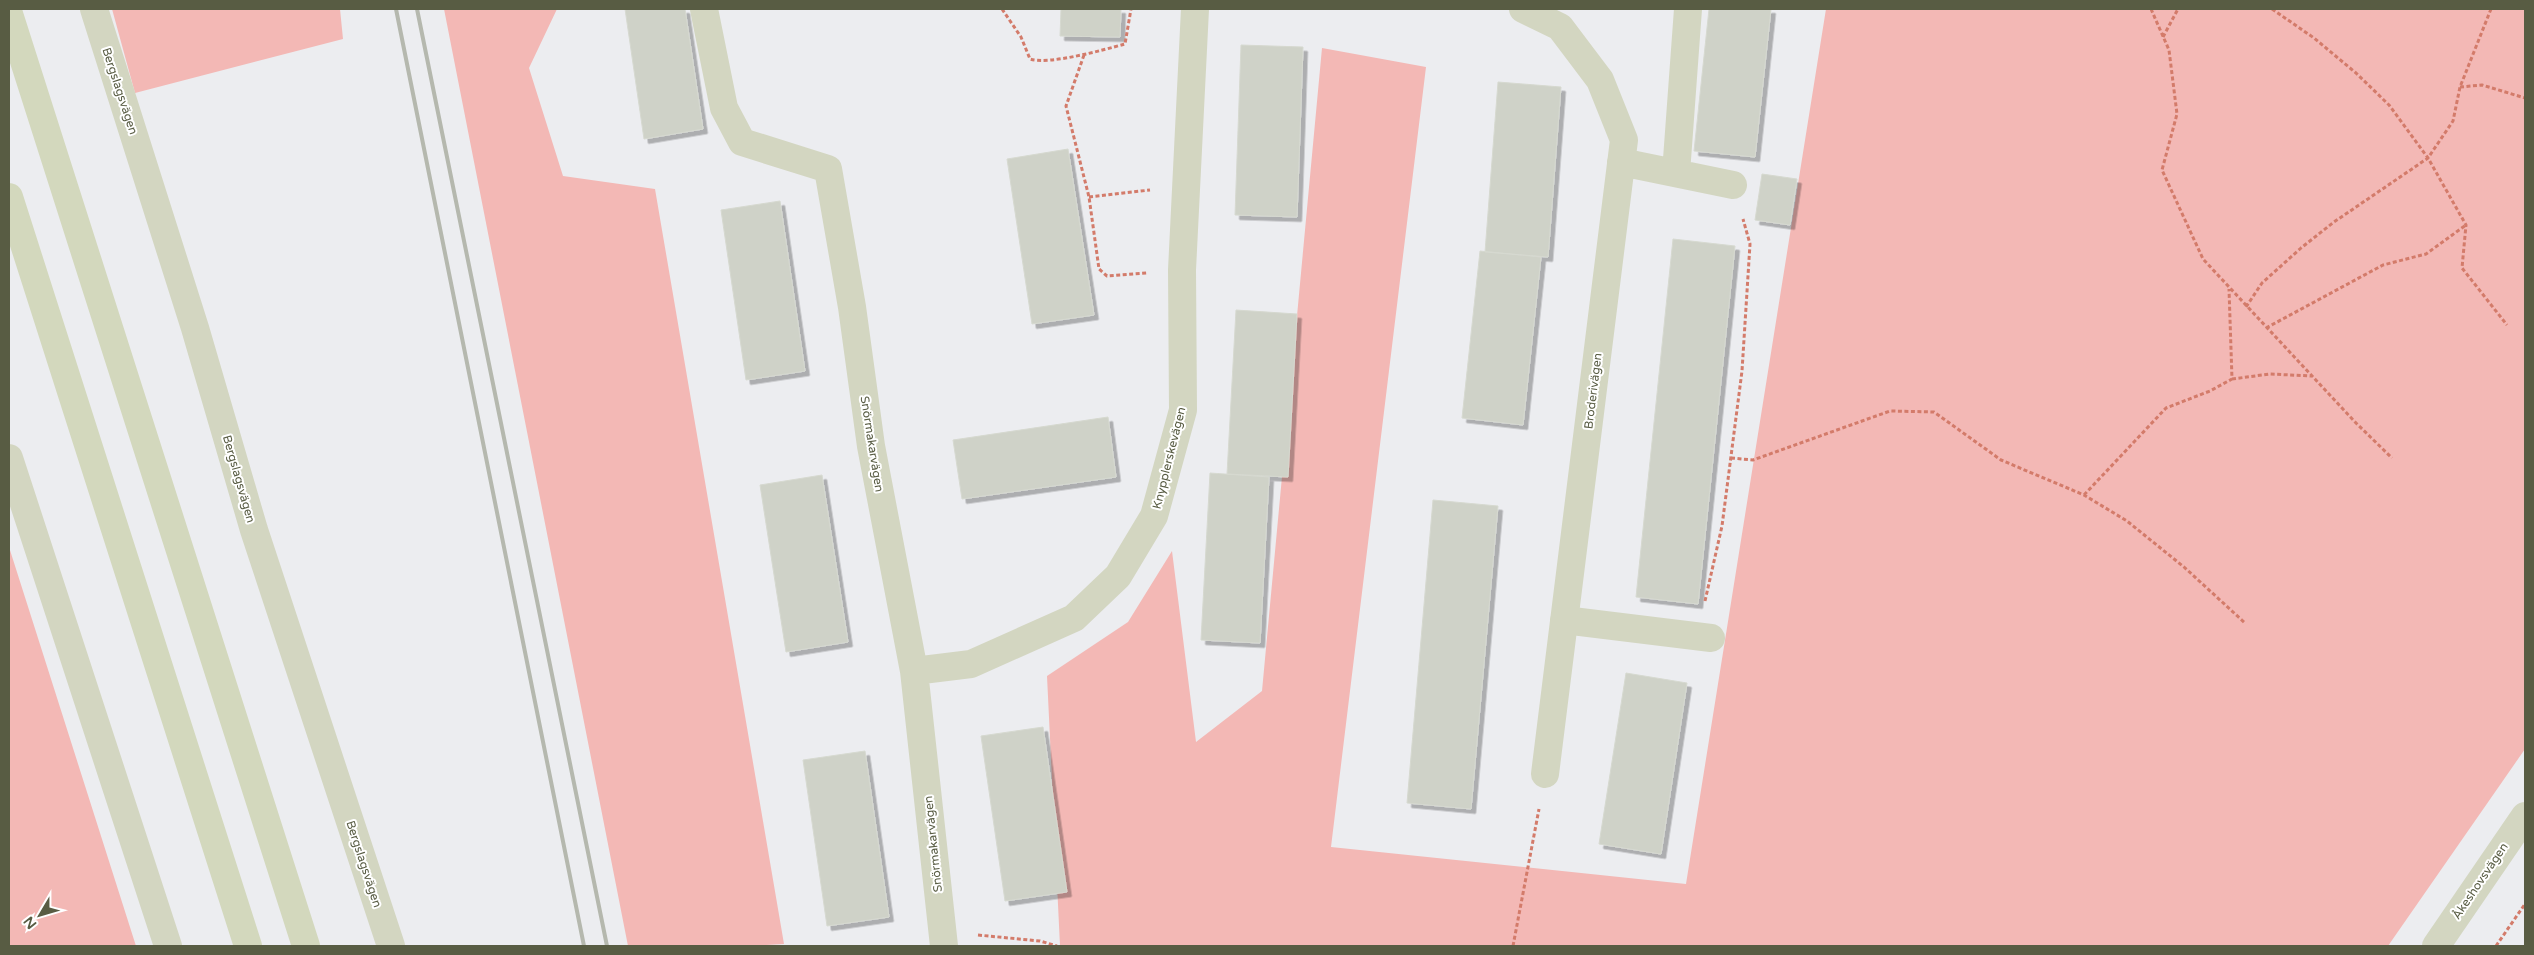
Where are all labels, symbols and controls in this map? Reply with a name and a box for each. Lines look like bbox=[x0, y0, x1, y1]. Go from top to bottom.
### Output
street label: Bergslagsvägen bbox=[99, 46, 141, 136]
street label: Broderivägen bbox=[1581, 352, 1605, 430]
street label: Snörmakarvägen bbox=[858, 395, 886, 493]
street label: Knypplerskevägen bbox=[1150, 405, 1188, 511]
street label: Bergslagsvägen bbox=[220, 434, 258, 524]
street label: Snörmakarvägen bbox=[921, 795, 945, 893]
street label: Bergslagsvägen bbox=[343, 819, 385, 909]
street label: Åkeshovsvägen bbox=[2449, 840, 2511, 922]
north arrow bbox=[15, 890, 65, 940]
text: N bbox=[20, 913, 40, 932]

